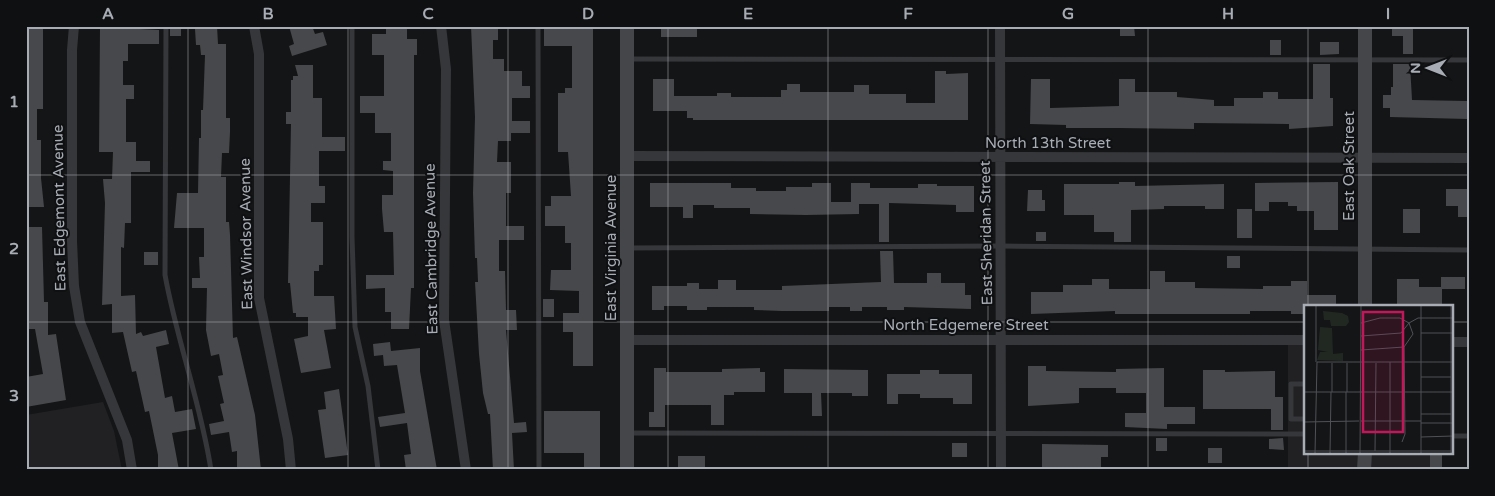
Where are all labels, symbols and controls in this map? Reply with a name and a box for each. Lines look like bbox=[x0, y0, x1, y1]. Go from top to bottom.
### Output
text: A bbox=[102, 4, 114, 24]
text: B bbox=[262, 4, 274, 24]
text: C bbox=[422, 4, 434, 24]
text: D bbox=[582, 4, 594, 24]
text: E bbox=[743, 4, 753, 24]
text: F bbox=[903, 4, 913, 24]
text: G bbox=[1062, 4, 1074, 24]
text: H bbox=[1222, 4, 1234, 24]
text: I bbox=[1386, 4, 1390, 24]
north arrow bbox=[1402, 42, 1452, 92]
text: N bbox=[1407, 62, 1424, 74]
text: 1 bbox=[9, 92, 19, 112]
street label: East Oak Street bbox=[1340, 111, 1358, 221]
street label: East Edgemont Avenue bbox=[49, 125, 69, 291]
street label: North 13th Street bbox=[985, 134, 1111, 152]
street label: East Windsor Avenue bbox=[236, 158, 256, 310]
street label: East Sheridan Street bbox=[976, 160, 996, 305]
street label: East Cambridge Avenue bbox=[421, 163, 441, 335]
street label: East Virginia Avenue bbox=[602, 175, 620, 321]
text: 2 bbox=[9, 239, 19, 259]
inset map bbox=[1304, 305, 1452, 454]
street label: North Edgemere Street bbox=[883, 316, 1049, 334]
text: 3 bbox=[9, 386, 19, 406]

